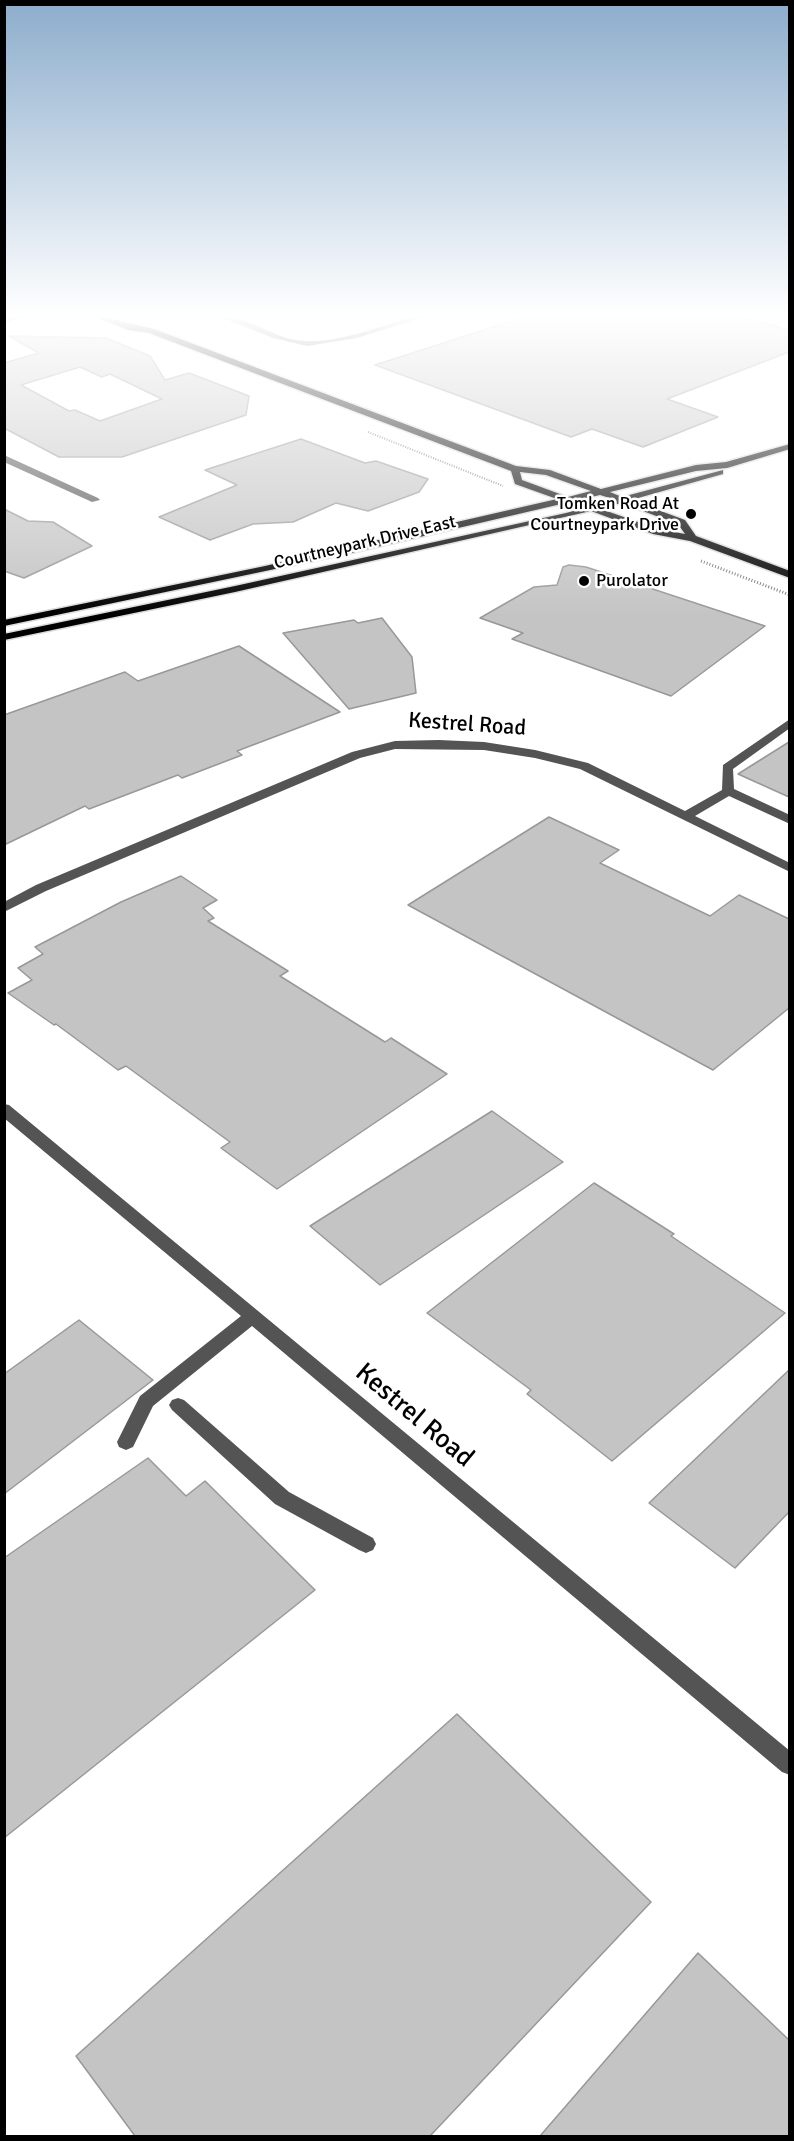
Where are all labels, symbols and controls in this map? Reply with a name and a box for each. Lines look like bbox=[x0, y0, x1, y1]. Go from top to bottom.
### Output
place label: Tomken Road At Courtneypark Drive bbox=[530, 493, 679, 536]
marker: Tomken Road At Courtneypark Drive bbox=[684, 507, 698, 521]
street label: Courtneypark Drive East bbox=[272, 512, 458, 574]
place label: Purolator bbox=[596, 570, 668, 592]
marker: Purolator bbox=[577, 574, 591, 588]
street label: Kestrel Road bbox=[407, 708, 527, 742]
street label: Kestrel Road bbox=[348, 1357, 480, 1475]

